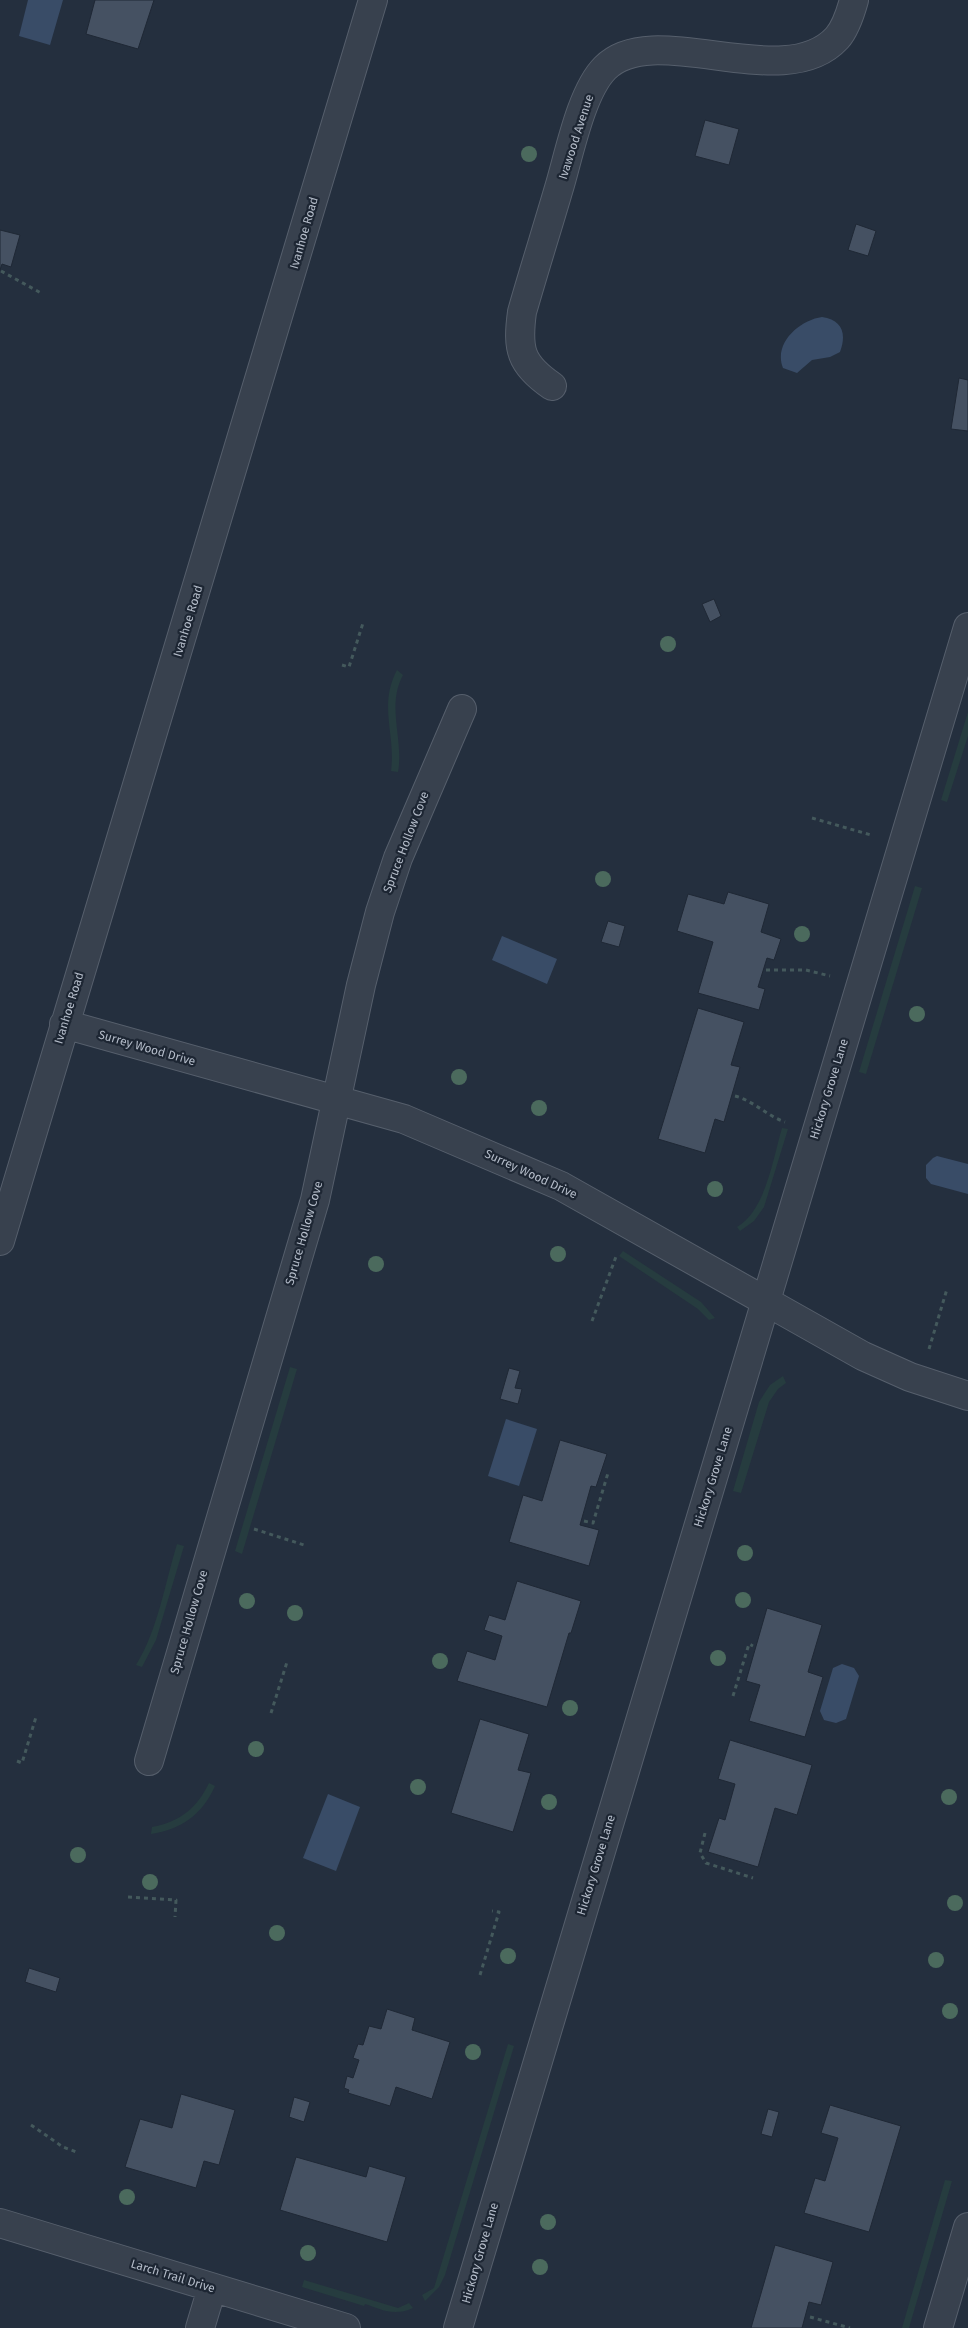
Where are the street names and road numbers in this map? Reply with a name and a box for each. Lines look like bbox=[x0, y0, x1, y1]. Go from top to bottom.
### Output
street label: Ivawood Avenue bbox=[556, 93, 596, 181]
street label: Ivanhoe Road bbox=[287, 195, 321, 271]
street label: Ivanhoe Road bbox=[170, 583, 206, 659]
street label: Spruce Hollow Cove bbox=[380, 789, 432, 895]
street label: Ivanhoe Road bbox=[51, 970, 87, 1046]
street label: Surrey Wood Drive bbox=[97, 1027, 197, 1069]
street label: Hickory Grove Lane bbox=[807, 1037, 851, 1141]
street label: Surrey Wood Drive bbox=[483, 1146, 579, 1202]
street label: Spruce Hollow Cove bbox=[282, 1180, 326, 1286]
street label: Hickory Grove Lane bbox=[691, 1425, 735, 1529]
street label: Spruce Hollow Cove bbox=[167, 1569, 211, 1675]
street label: Hickory Grove Lane bbox=[574, 1813, 618, 1917]
street label: Hickory Grove Lane bbox=[459, 2201, 501, 2305]
street label: Larch Trail Drive bbox=[129, 2257, 217, 2295]

